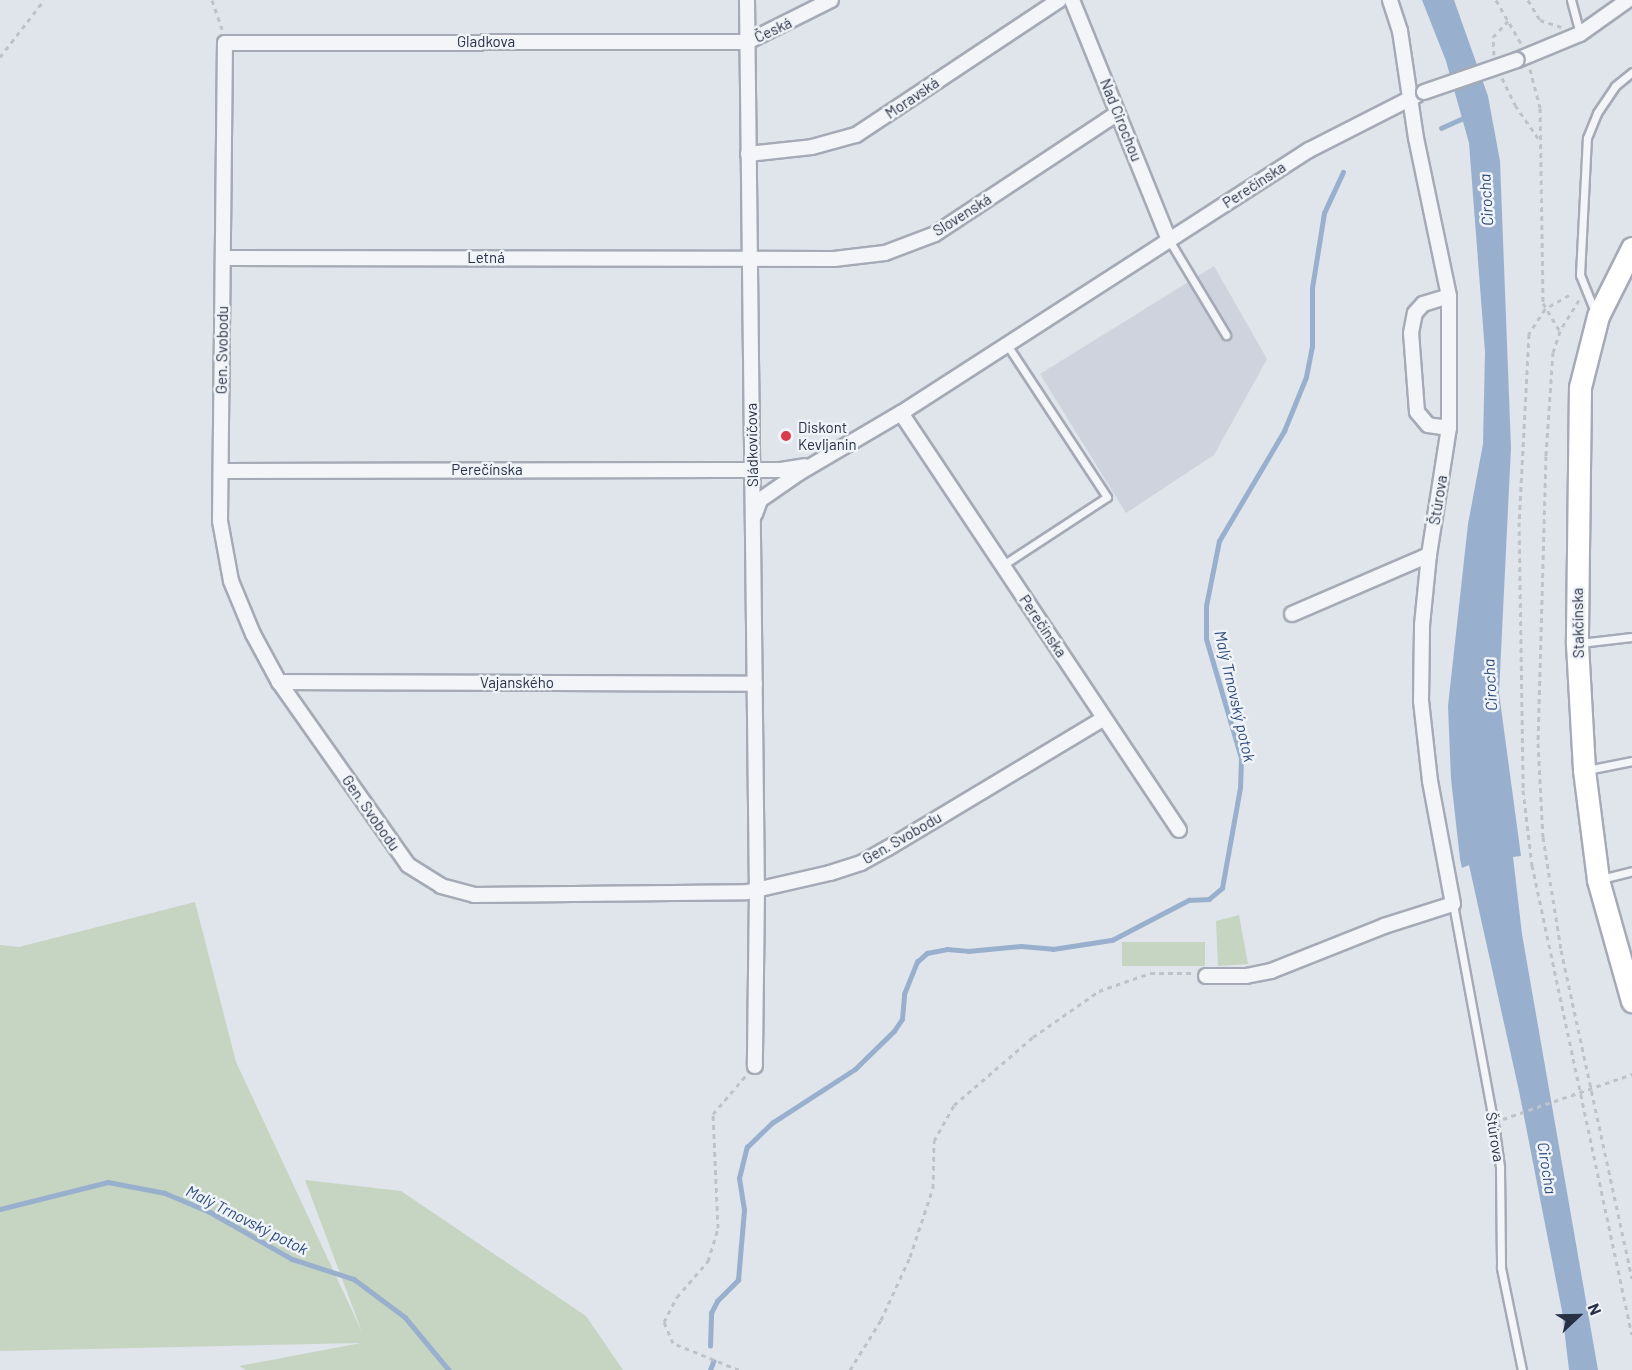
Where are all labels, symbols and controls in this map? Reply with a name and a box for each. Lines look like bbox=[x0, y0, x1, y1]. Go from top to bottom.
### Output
street label: Česká bbox=[751, 14, 795, 46]
street label: Gladkova bbox=[457, 33, 515, 51]
street label: Moravská bbox=[882, 74, 942, 122]
street label: Nad Cirochou bbox=[1096, 76, 1146, 164]
street label: Perečínska bbox=[1219, 158, 1289, 212]
water label: Cirocha bbox=[1475, 173, 1497, 227]
street label: Slovenská bbox=[930, 190, 994, 240]
street label: Letná bbox=[467, 249, 505, 267]
street label: Gen. Svobodu bbox=[212, 306, 232, 394]
street label: Sládkovičova bbox=[742, 403, 762, 487]
place label: Diskont Kevljanin bbox=[798, 418, 857, 453]
marker: Diskont Kevljanin bbox=[779, 429, 793, 443]
street label: Perečínska bbox=[451, 461, 523, 479]
street label: Štúrova bbox=[1425, 474, 1451, 526]
street label: Stakčínska bbox=[1568, 588, 1588, 658]
street label: Perečínska bbox=[1016, 591, 1070, 661]
water label: Malý Trnovský potok bbox=[1211, 628, 1259, 764]
water label: Cirocha bbox=[1479, 658, 1501, 712]
street label: Vajanského bbox=[480, 674, 554, 692]
street label: Gen. Svobodu bbox=[338, 772, 404, 854]
street label: Gen. Svobodu bbox=[859, 808, 945, 868]
street label: Štúrova bbox=[1482, 1111, 1508, 1163]
water label: Cirocha bbox=[1533, 1141, 1561, 1195]
water label: Malý Trnovský potok bbox=[183, 1181, 311, 1259]
north arrow bbox=[1548, 1286, 1608, 1346]
text: N bbox=[1584, 1301, 1606, 1318]

